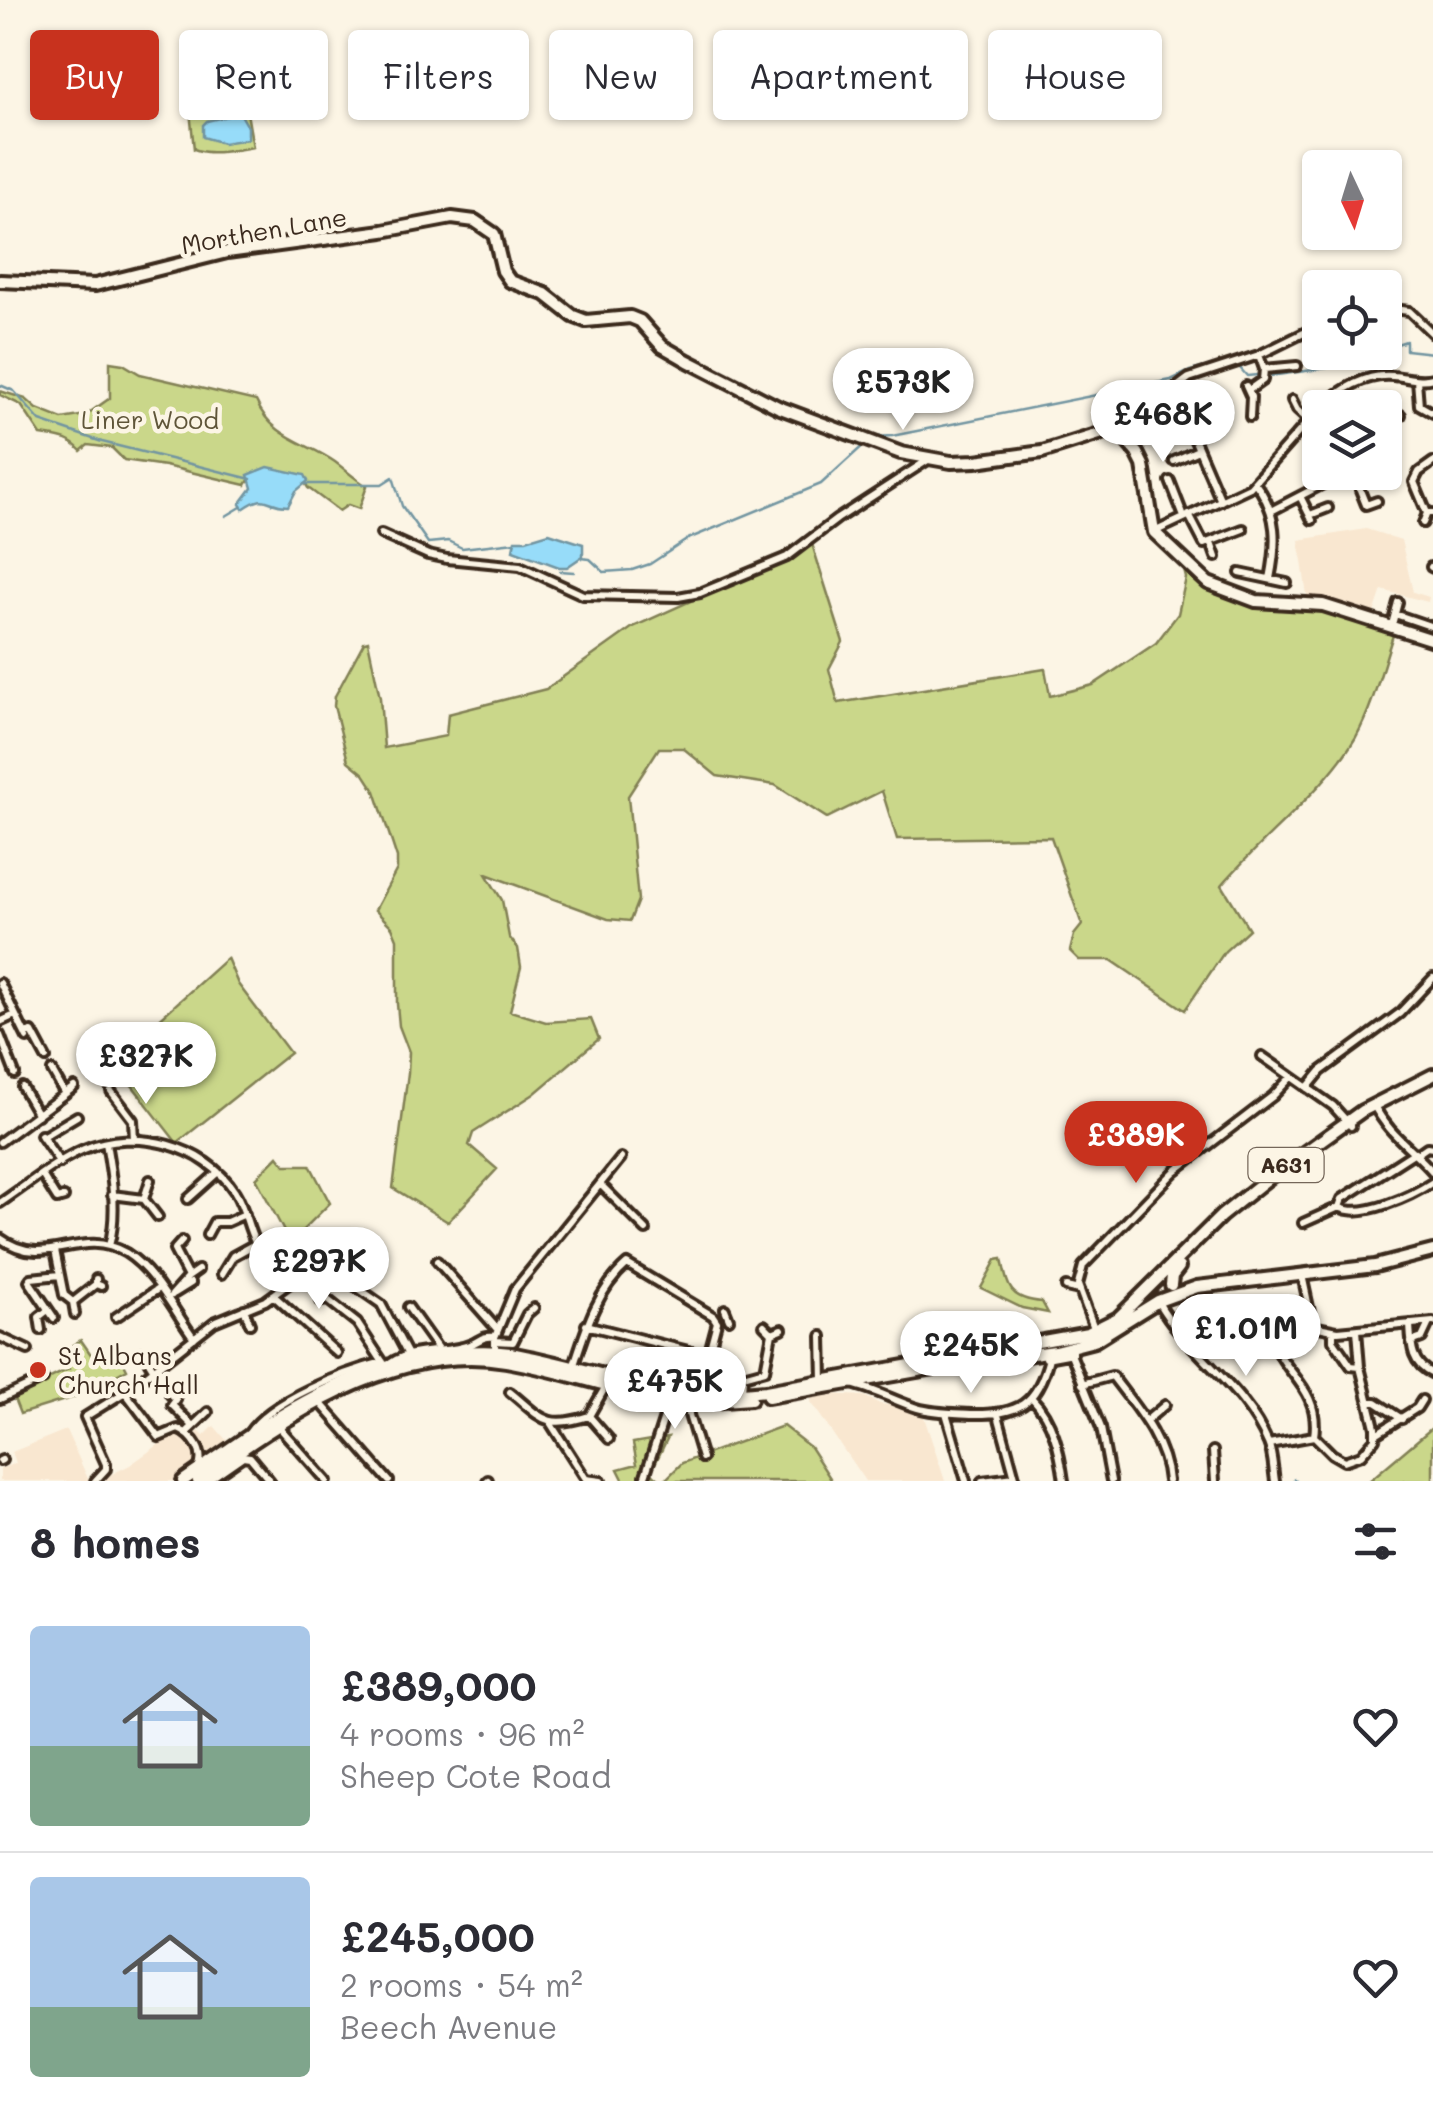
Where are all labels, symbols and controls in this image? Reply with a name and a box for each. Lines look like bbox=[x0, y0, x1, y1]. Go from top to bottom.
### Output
chip: Buy bbox=[30, 30, 159, 120]
chip: Rent bbox=[179, 30, 328, 120]
chip: Filters bbox=[348, 30, 529, 120]
chip: New bbox=[549, 30, 693, 120]
chip: Apartment bbox=[713, 30, 968, 120]
chip: House bbox=[988, 30, 1162, 120]
north arrow bbox=[1302, 150, 1402, 250]
map controls bbox=[1302, 150, 1402, 490]
street label: Morthen Lane bbox=[178, 200, 349, 260]
button: locate bbox=[1302, 270, 1402, 370]
pin: £573K bbox=[833, 348, 973, 433]
text: £573K bbox=[855, 359, 951, 401]
pin: £468K bbox=[1093, 380, 1233, 465]
button: layers bbox=[1302, 390, 1402, 490]
text: £468K bbox=[1113, 391, 1213, 433]
park label: Liner Wood bbox=[81, 403, 219, 435]
pin: £327K bbox=[76, 1022, 216, 1107]
text: £327K bbox=[98, 1033, 194, 1075]
pin: £389K bbox=[1066, 1101, 1206, 1186]
text: £389K bbox=[1086, 1112, 1186, 1154]
road number: A631 bbox=[1248, 1148, 1324, 1182]
pin: £297K bbox=[249, 1227, 389, 1312]
text: £297K bbox=[271, 1238, 367, 1280]
pin: £1.01M bbox=[1165, 1294, 1327, 1379]
text: £1.01M bbox=[1194, 1305, 1298, 1347]
pin: £245K bbox=[901, 1311, 1041, 1396]
text: £245K bbox=[922, 1322, 1020, 1364]
place label: St Albans Church Hall bbox=[58, 1339, 199, 1400]
pin: £475K bbox=[605, 1347, 745, 1432]
text: £475K bbox=[626, 1358, 724, 1400]
marker: St Albans Church Hall bbox=[27, 1359, 49, 1381]
text: 8 homes bbox=[30, 1514, 201, 1569]
icon: filters bbox=[1348, 1514, 1403, 1569]
text: £389,000 bbox=[340, 1657, 537, 1712]
icon: home bbox=[110, 1666, 230, 1786]
icon: heart bbox=[1348, 1699, 1403, 1754]
text: 4 rooms · 96 m² bbox=[340, 1712, 585, 1754]
text: Sheep Cote Road bbox=[340, 1754, 611, 1796]
text: £245,000 bbox=[340, 1908, 535, 1963]
icon: home bbox=[110, 1917, 230, 2037]
icon: heart bbox=[1348, 1950, 1403, 2005]
text: 2 rooms · 54 m² bbox=[340, 1963, 583, 2005]
text: Beech Avenue bbox=[340, 2005, 557, 2047]

